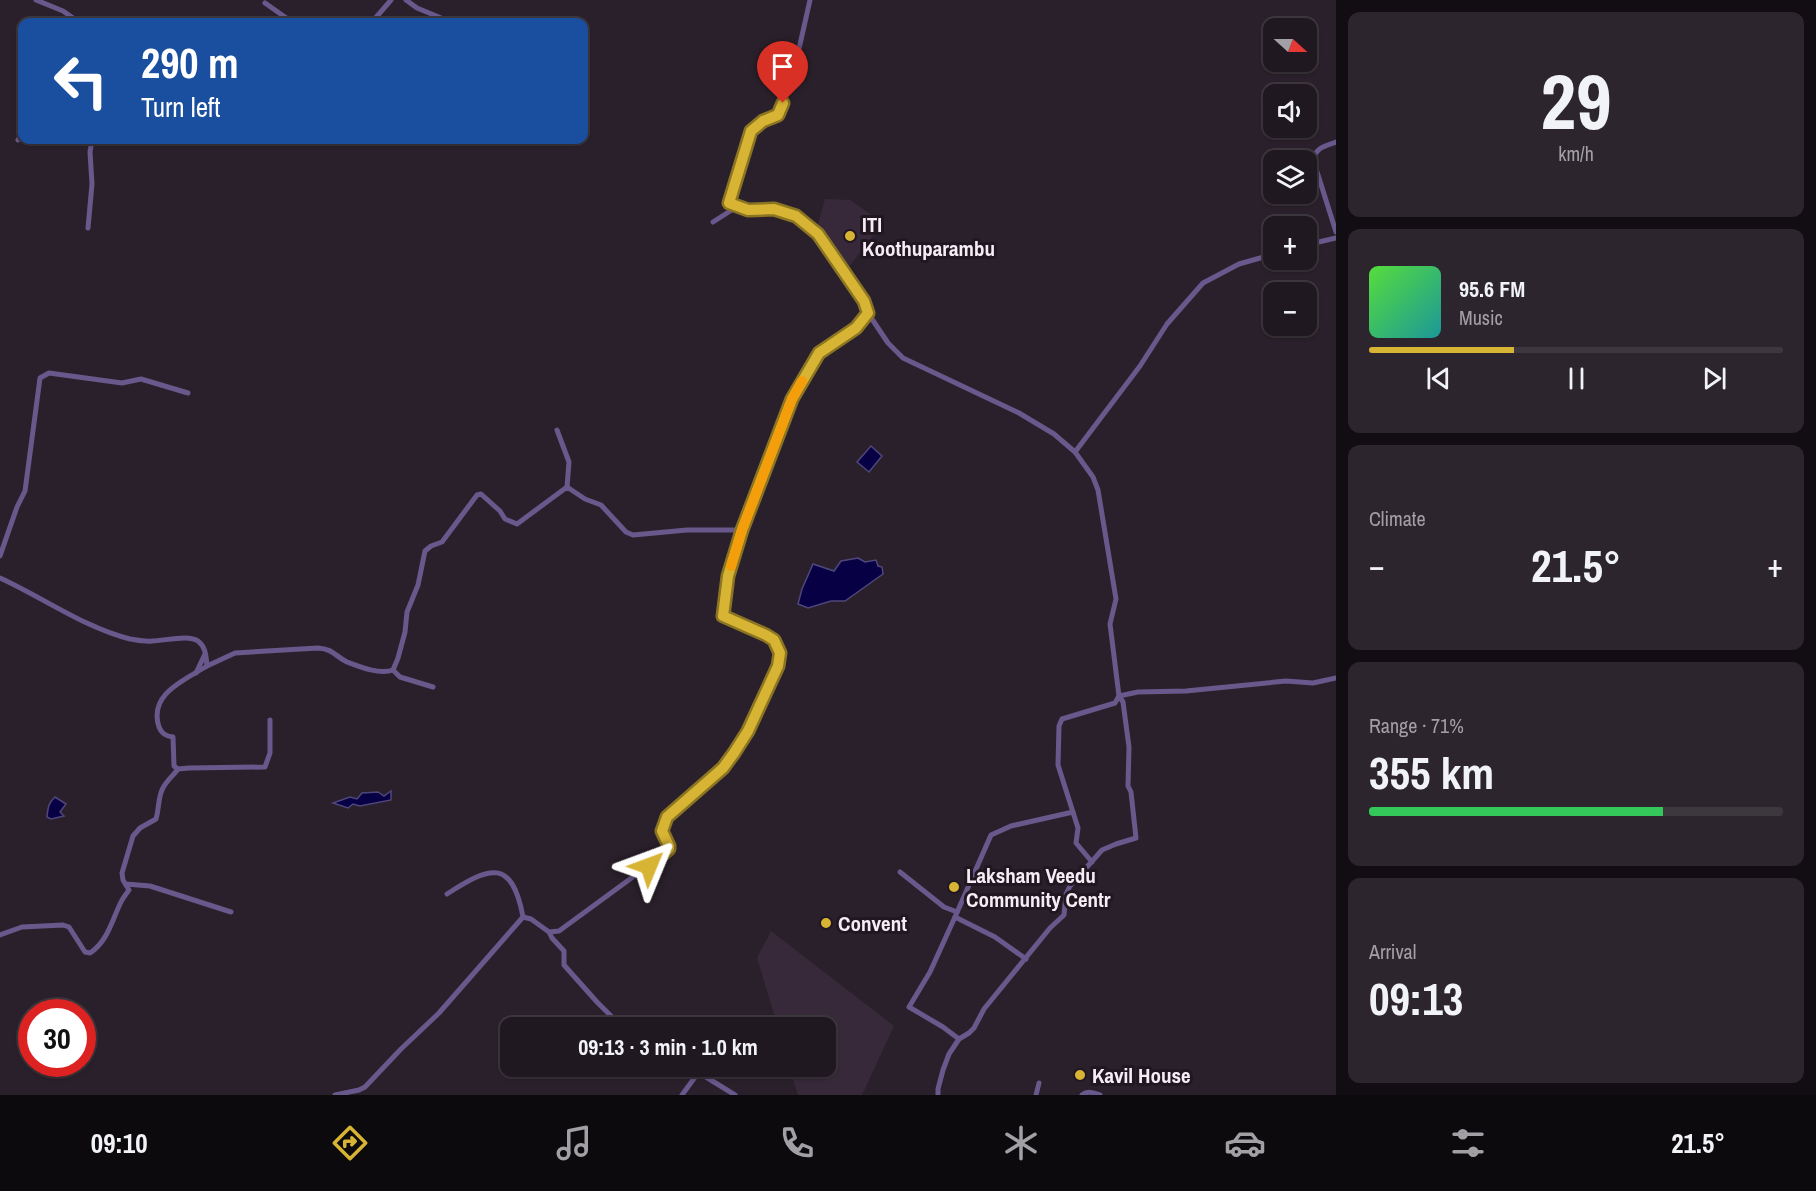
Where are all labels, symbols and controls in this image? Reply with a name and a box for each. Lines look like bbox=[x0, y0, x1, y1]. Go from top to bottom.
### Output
north arrow bbox=[1263, 18, 1317, 72]
map controls bbox=[1263, 18, 1317, 336]
text: 290 m bbox=[141, 35, 239, 91]
pin bbox=[757, 41, 808, 103]
icon: left bbox=[42, 42, 120, 120]
text: 29 bbox=[1540, 48, 1612, 153]
icon: arrive bbox=[766, 50, 799, 83]
button: sound bbox=[1263, 84, 1317, 138]
text: Turn left bbox=[141, 89, 220, 125]
text: km/h bbox=[1558, 140, 1594, 167]
button: layers bbox=[1263, 150, 1317, 204]
place label: ITI Koothuparambu bbox=[862, 210, 995, 263]
button: + bbox=[1263, 216, 1317, 270]
marker: ITI Koothuparambu bbox=[843, 229, 857, 243]
text: 95.6 FM bbox=[1459, 274, 1525, 304]
button: − bbox=[1263, 282, 1317, 336]
text: Music bbox=[1459, 304, 1503, 331]
icon: previous bbox=[1422, 362, 1455, 395]
icon: pause bbox=[1560, 362, 1593, 395]
icon: next bbox=[1698, 362, 1731, 395]
text: Climate bbox=[1369, 505, 1426, 532]
text: 21.5° bbox=[1531, 535, 1621, 596]
text: − bbox=[1369, 543, 1385, 587]
text: + bbox=[1767, 543, 1783, 587]
text: Range · 71% bbox=[1369, 712, 1464, 739]
text: 355 km bbox=[1369, 742, 1494, 803]
position arrow bbox=[617, 834, 681, 898]
place label: Laksham Veedu Community Centr bbox=[966, 861, 1111, 914]
marker: Laksham Veedu Community Centr bbox=[947, 880, 961, 894]
place label: Convent bbox=[838, 909, 907, 938]
marker: Convent bbox=[819, 916, 833, 930]
text: Arrival bbox=[1369, 938, 1416, 965]
text: 09:13 bbox=[1369, 968, 1463, 1029]
speed limit sign: 30 bbox=[18, 999, 96, 1077]
text: 09:13 · 3 min · 1.0 km bbox=[578, 1032, 758, 1062]
place label: Kavil House bbox=[1092, 1061, 1191, 1090]
marker: Kavil House bbox=[1073, 1068, 1087, 1082]
icon: directions bbox=[329, 1122, 371, 1164]
icon: music bbox=[553, 1122, 595, 1164]
icon: phone bbox=[776, 1122, 818, 1164]
icon: climate bbox=[1000, 1122, 1042, 1164]
icon: car bbox=[1224, 1122, 1266, 1164]
icon: filters bbox=[1447, 1122, 1489, 1164]
text: 09:10 bbox=[91, 1125, 147, 1161]
text: 21.5° bbox=[1671, 1125, 1725, 1161]

